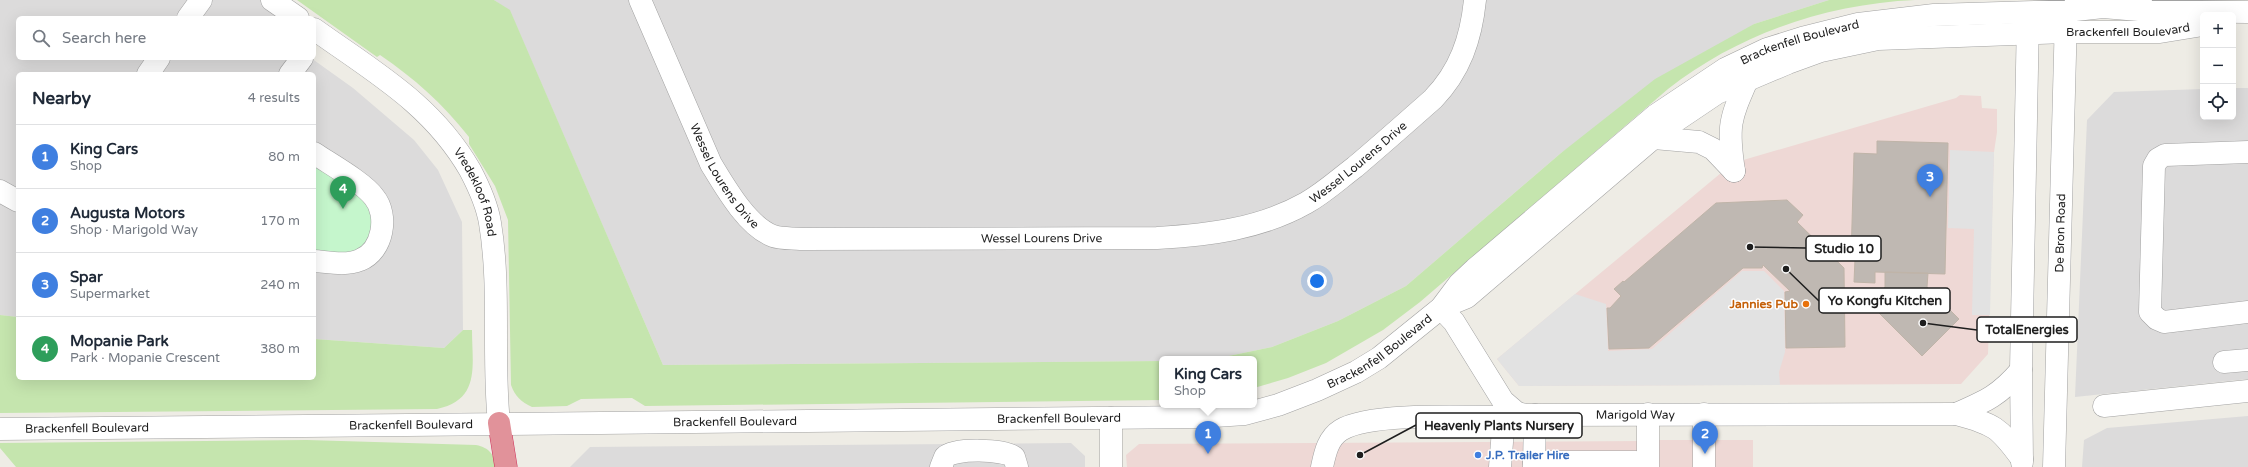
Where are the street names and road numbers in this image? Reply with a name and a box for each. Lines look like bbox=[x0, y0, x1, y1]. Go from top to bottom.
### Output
street label: Brackenfell Boulevard bbox=[1738, 17, 1861, 68]
street label: Brackenfell Boulevard bbox=[2066, 20, 2191, 39]
street label: Wessel Lourens Drive bbox=[1307, 118, 1410, 206]
street label: Wessel Lourens Drive bbox=[687, 121, 762, 232]
street label: Vredekloof Road bbox=[451, 145, 499, 237]
street label: De Bron Road bbox=[2052, 193, 2068, 273]
street label: Wessel Lourens Drive bbox=[981, 231, 1103, 245]
street label: Brackenfell Boulevard bbox=[1325, 311, 1435, 391]
street label: Marigold Way bbox=[1596, 408, 1675, 422]
street label: Brackenfell Boulevard bbox=[997, 411, 1121, 426]
street label: Brackenfell Boulevard bbox=[673, 414, 797, 429]
street label: Brackenfell Boulevard bbox=[349, 417, 473, 433]
street label: Brackenfell Boulevard bbox=[25, 421, 149, 436]

